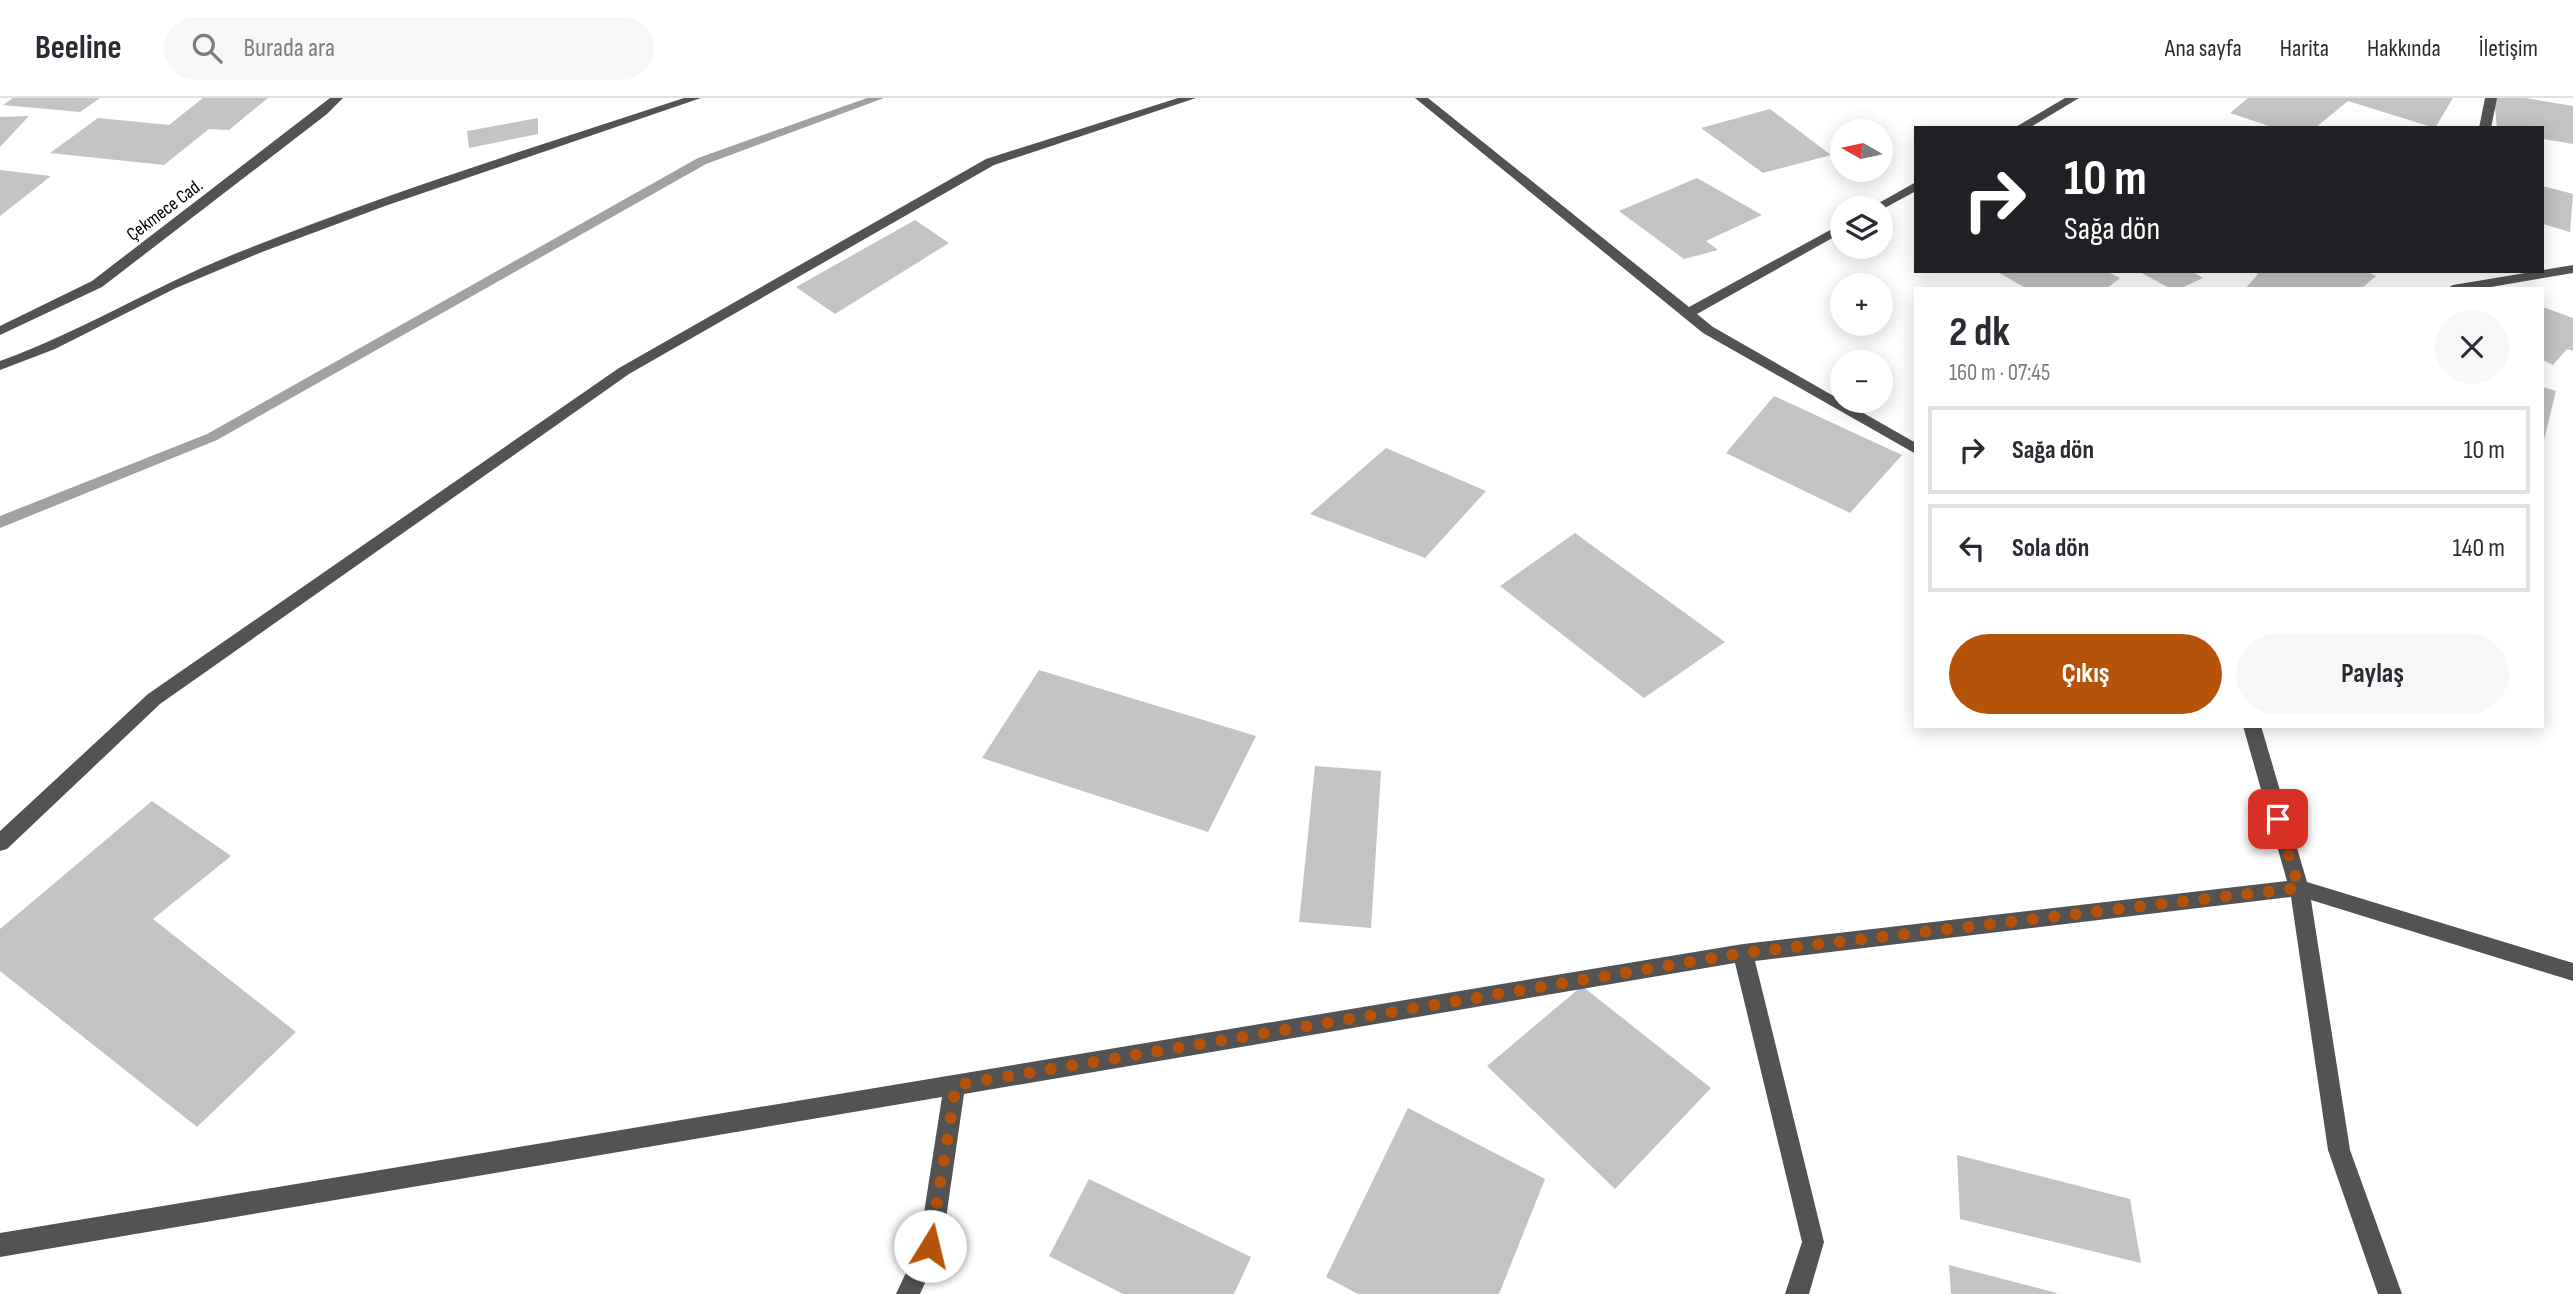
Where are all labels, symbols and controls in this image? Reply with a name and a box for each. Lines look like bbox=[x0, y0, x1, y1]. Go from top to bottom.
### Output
search box bbox=[164, 17, 654, 80]
text: Beeline bbox=[35, 28, 122, 68]
icon: search bbox=[188, 29, 226, 67]
text: Burada ara bbox=[244, 33, 335, 64]
text: Ana sayfa bbox=[2165, 34, 2242, 63]
text: Harita bbox=[2280, 34, 2329, 63]
text: Hakkında bbox=[2367, 34, 2441, 63]
text: İletişim bbox=[2479, 34, 2538, 63]
north arrow bbox=[1830, 119, 1894, 182]
map controls bbox=[1830, 119, 1893, 413]
text: 10 m bbox=[2064, 150, 2147, 209]
icon: right bbox=[1949, 154, 2040, 245]
street label: Çekmece Cad. bbox=[122, 174, 208, 246]
button: layers bbox=[1830, 196, 1893, 259]
text: Sağa dön bbox=[2064, 210, 2160, 249]
button: + bbox=[1830, 273, 1893, 336]
text: 2 dk bbox=[1949, 307, 2010, 358]
button: close bbox=[2435, 310, 2509, 384]
button: − bbox=[1830, 350, 1893, 413]
text: 160 m · 07:45 bbox=[1949, 359, 2050, 387]
icon: right bbox=[1953, 431, 1991, 469]
text: Sağa dön bbox=[2012, 435, 2094, 466]
text: 10 m bbox=[2463, 435, 2505, 466]
icon: left bbox=[1953, 529, 1991, 567]
text: Sola dön bbox=[2012, 533, 2089, 564]
text: 140 m bbox=[2453, 533, 2505, 564]
button: Çıkış bbox=[1949, 634, 2222, 714]
button: Paylaş bbox=[2236, 634, 2509, 714]
pin bbox=[2248, 789, 2308, 849]
icon: arrive bbox=[2259, 800, 2297, 838]
position arrow bbox=[893, 1209, 967, 1283]

